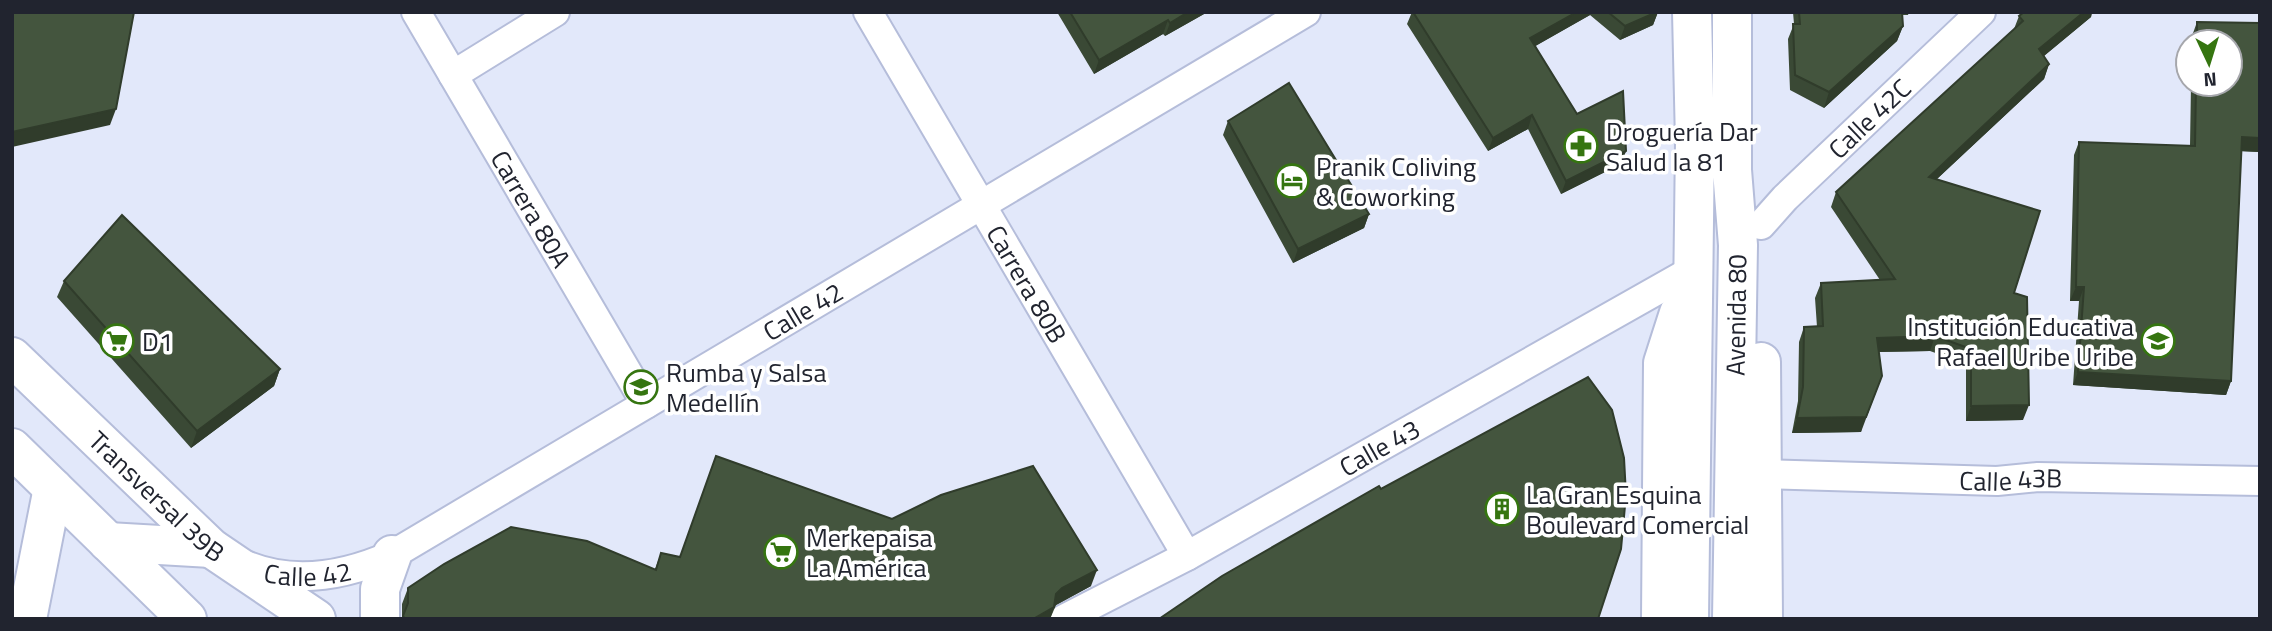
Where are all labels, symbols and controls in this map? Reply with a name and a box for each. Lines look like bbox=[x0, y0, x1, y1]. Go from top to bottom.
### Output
north arrow bbox=[2174, 28, 2244, 98]
text: N bbox=[2203, 66, 2218, 95]
street label: Calle 42C bbox=[1819, 69, 1919, 167]
place label: Droguería Dar Salud la 81 bbox=[1606, 112, 1758, 181]
pharmacy icon: Droguería Dar Salud la 81 bbox=[1562, 127, 1600, 165]
street label: Carrera 80A bbox=[482, 143, 581, 275]
place label: Pranik Coliving & Coworking bbox=[1316, 147, 1476, 216]
hotel icon: Pranik Coliving & Coworking bbox=[1273, 162, 1311, 200]
street label: Carrera 80B bbox=[977, 217, 1077, 350]
street label: Avenida 80 bbox=[1715, 254, 1757, 376]
street label: Calle 42 bbox=[755, 272, 850, 350]
place label: Institución Educativa Rafael Uribe Uribe bbox=[1907, 307, 2134, 376]
supermarket icon: D1 bbox=[98, 322, 136, 360]
place label: D1 bbox=[142, 322, 173, 361]
school or university icon: Institución Educativa Rafael Uribe Uribe bbox=[2139, 322, 2177, 360]
place label: Rumba y Salsa Medellín bbox=[666, 353, 826, 422]
school or university icon: Rumba y Salsa Medellín bbox=[622, 368, 660, 406]
street label: Calle 43 bbox=[1332, 409, 1427, 486]
street label: Transversal 39B bbox=[80, 421, 233, 571]
street label: Calle 43B bbox=[1959, 457, 2063, 501]
place label: La Gran Esquina Boulevard Comercial bbox=[1526, 475, 1749, 544]
building icon: La Gran Esquina Boulevard Comercial bbox=[1483, 490, 1521, 528]
place label: Merkepaisa La América bbox=[806, 518, 933, 587]
supermarket icon: Merkepaisa La América bbox=[762, 533, 800, 571]
street label: Calle 42 bbox=[261, 551, 355, 596]

